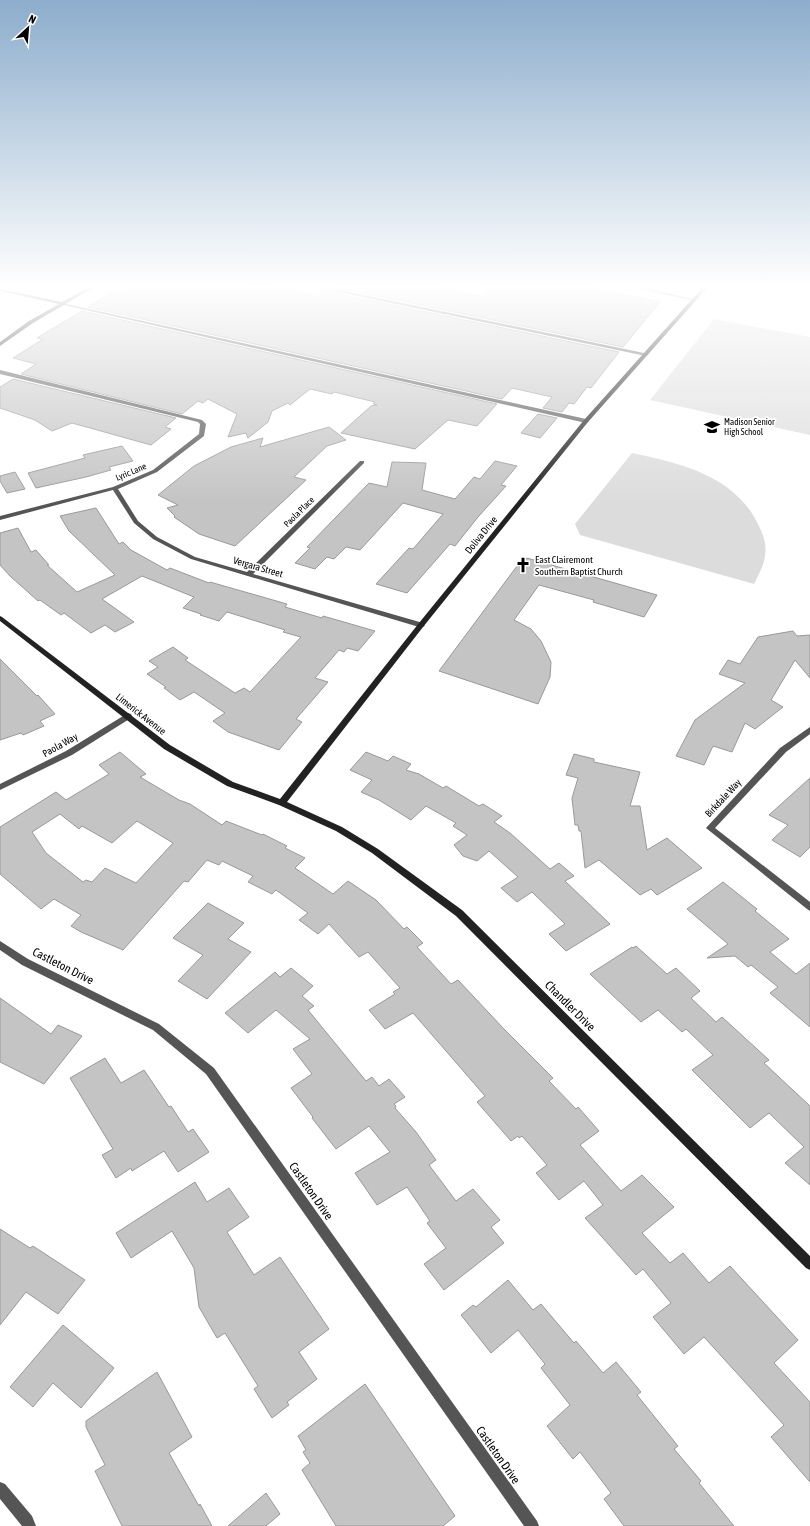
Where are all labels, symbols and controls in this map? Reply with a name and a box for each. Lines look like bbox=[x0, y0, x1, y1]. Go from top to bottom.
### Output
north arrow bbox=[8, 8, 48, 48]
text: N bbox=[27, 12, 38, 26]
place label: Madison Senior High School bbox=[724, 417, 775, 437]
school or university icon: Madison Senior High School bbox=[703, 418, 721, 436]
street label: Lyric Lane bbox=[114, 461, 148, 483]
street label: Paola Place bbox=[282, 495, 316, 529]
street label: Doliva Drive bbox=[463, 514, 500, 556]
place label: East Clairemont Southern Baptist Church bbox=[535, 554, 623, 577]
street label: Vergara Street bbox=[232, 555, 284, 579]
church icon: East Clairemont Southern Baptist Church bbox=[514, 556, 532, 574]
street label: Limerick Avenue bbox=[114, 691, 169, 737]
street label: Paola Way bbox=[41, 731, 79, 759]
street label: Birkdale Way bbox=[703, 777, 743, 819]
street label: Castleton Drive bbox=[30, 945, 96, 987]
street label: Chandler Drive bbox=[542, 978, 598, 1034]
street label: Castleton Drive bbox=[286, 1160, 336, 1222]
street label: Castleton Drive bbox=[473, 1424, 523, 1486]

